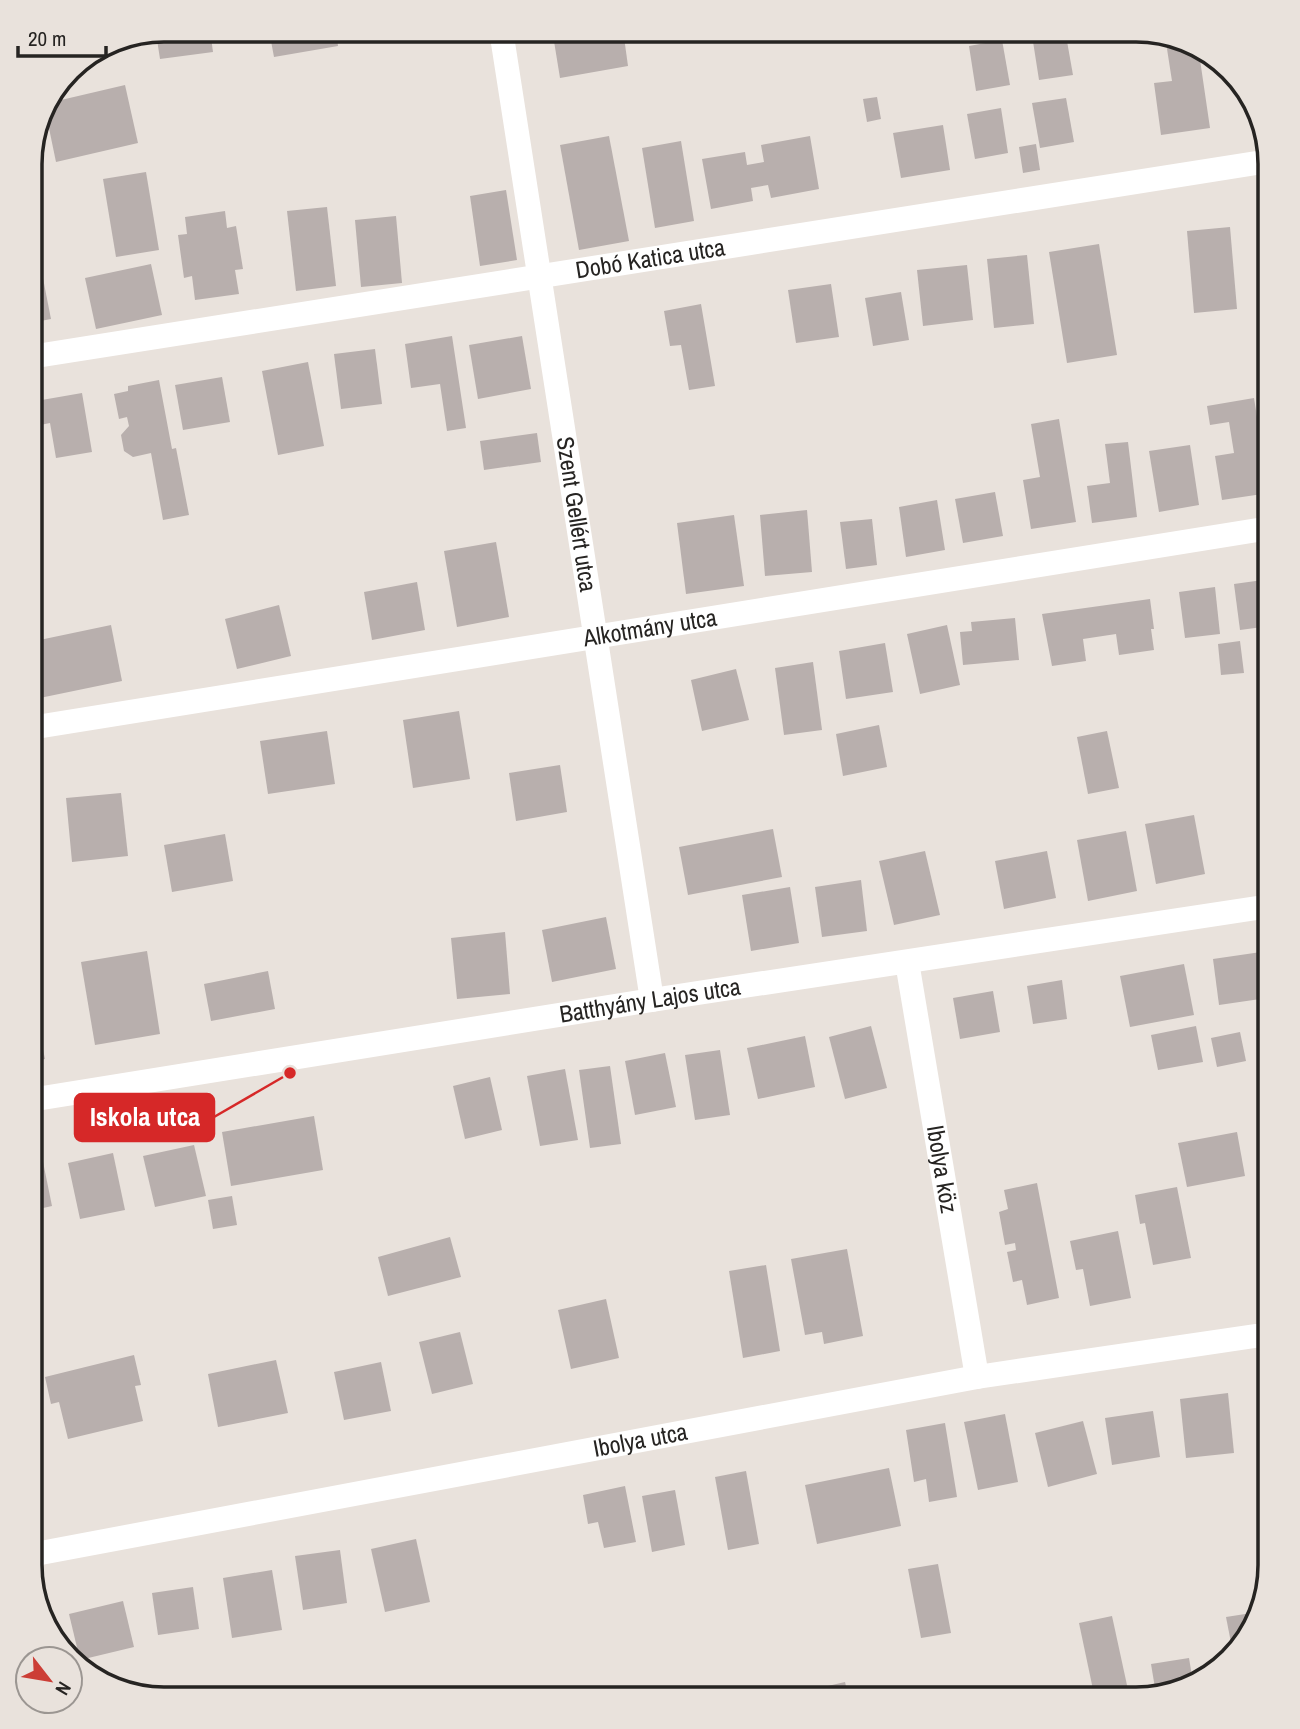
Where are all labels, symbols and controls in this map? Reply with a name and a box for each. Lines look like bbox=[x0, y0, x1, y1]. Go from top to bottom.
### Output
scale bar bbox=[18, 14, 105, 58]
text: 20 m bbox=[28, 24, 66, 53]
street label: Dobó Katica utca bbox=[573, 230, 727, 285]
street label: Szent Gellért utca bbox=[550, 434, 605, 594]
street label: Alkotmány utca bbox=[580, 600, 719, 654]
street label: Batthyány Lajos utca bbox=[557, 970, 743, 1030]
callout: Iskola utca bbox=[75, 1094, 214, 1141]
text: Iskola utca bbox=[90, 1099, 200, 1134]
street label: Ibolya köz bbox=[920, 1123, 966, 1215]
street label: Ibolya utca bbox=[590, 1415, 690, 1464]
north arrow bbox=[14, 1645, 84, 1715]
text: N bbox=[50, 1677, 78, 1700]

